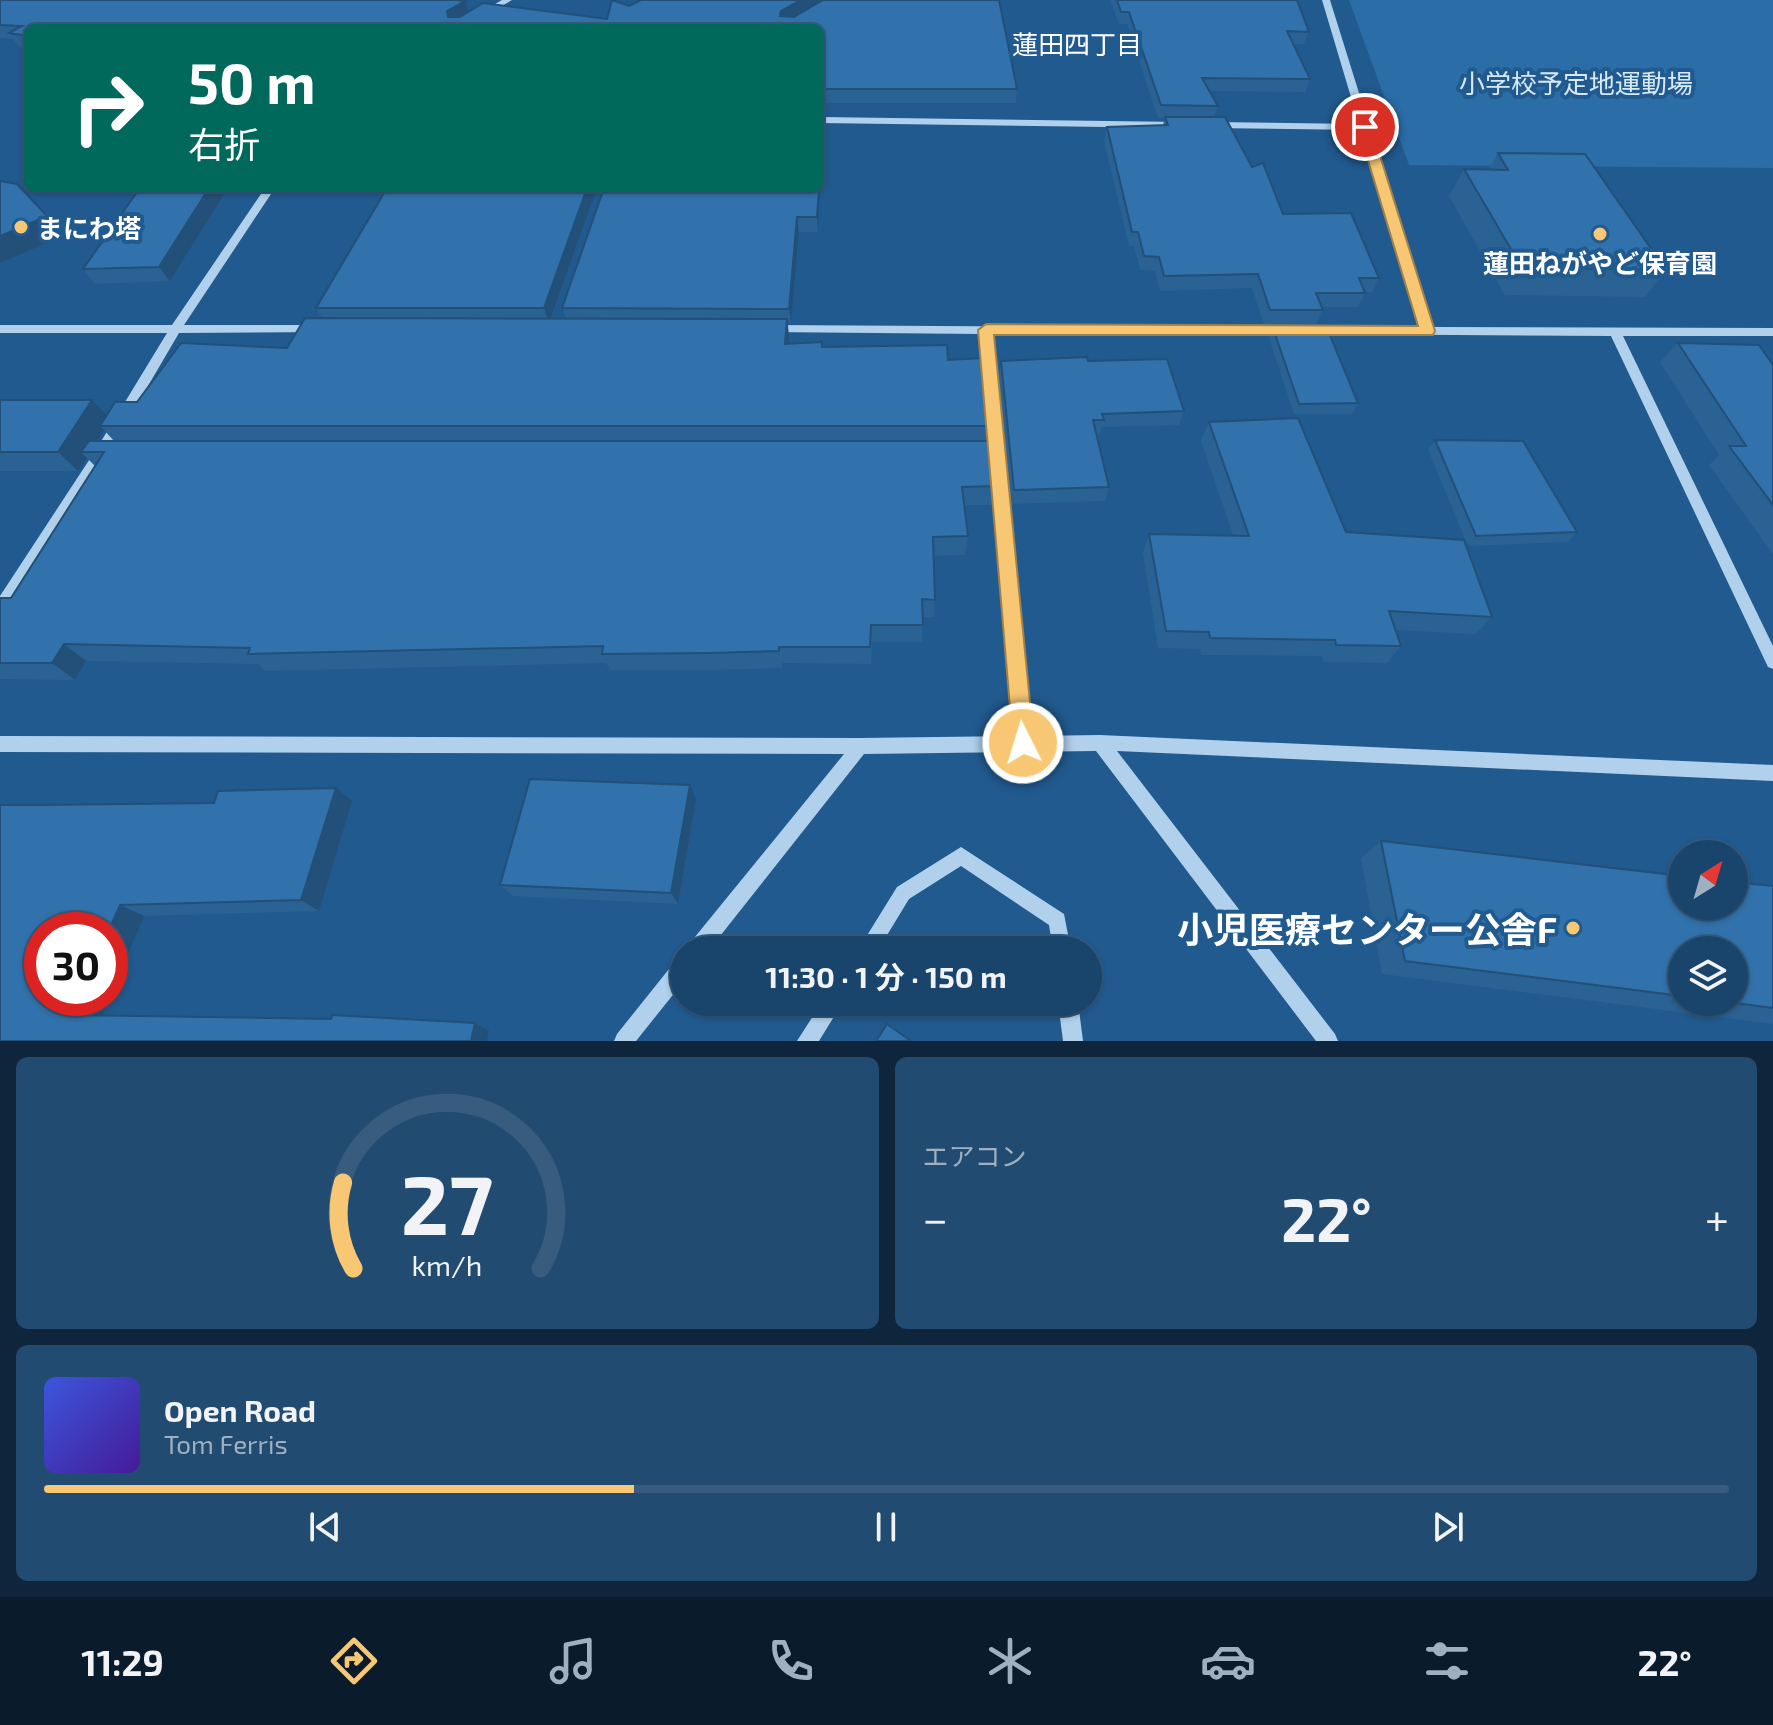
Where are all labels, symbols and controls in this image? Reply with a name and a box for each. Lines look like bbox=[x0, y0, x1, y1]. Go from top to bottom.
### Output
district label: 蓮田四丁目 bbox=[1012, 28, 1142, 59]
text: 50 m bbox=[188, 48, 316, 115]
icon: right bbox=[56, 56, 160, 160]
park label: 小学校予定地運動場 bbox=[1459, 67, 1693, 98]
pin bbox=[1331, 93, 1399, 161]
icon: arrive bbox=[1343, 105, 1387, 149]
text: 右折 bbox=[188, 122, 260, 165]
place label: まにわ塔 bbox=[37, 212, 141, 243]
marker: まにわ塔 bbox=[12, 218, 30, 236]
marker: 蓮田ねがやど保育園 bbox=[1591, 225, 1609, 243]
place label: 蓮田ねがやど保育園 bbox=[1483, 247, 1717, 278]
position arrow bbox=[981, 701, 1065, 785]
north arrow bbox=[1668, 840, 1748, 920]
map controls bbox=[1668, 840, 1748, 1016]
place label: 小児医療センター公舎F bbox=[1177, 907, 1557, 950]
speed limit sign: 30 bbox=[24, 912, 128, 1016]
marker: 小児医療センター公舎F bbox=[1564, 919, 1582, 937]
button: layers bbox=[1668, 936, 1748, 1016]
text: 11:30 · 1 分 · 150 m bbox=[765, 958, 1007, 994]
text: エアコン bbox=[923, 1140, 1027, 1171]
text: 27 bbox=[401, 1152, 493, 1252]
text: 22° bbox=[1281, 1182, 1372, 1254]
text: − bbox=[923, 1191, 948, 1244]
text: + bbox=[1705, 1191, 1729, 1244]
text: km/h bbox=[412, 1247, 483, 1282]
text: Open Road bbox=[164, 1392, 316, 1428]
text: Tom Ferris bbox=[164, 1428, 288, 1459]
icon: previous bbox=[303, 1505, 347, 1549]
icon: pause bbox=[864, 1505, 908, 1549]
icon: next bbox=[1426, 1505, 1470, 1549]
icon: directions bbox=[326, 1633, 382, 1689]
icon: music bbox=[545, 1633, 601, 1689]
icon: phone bbox=[763, 1633, 819, 1689]
icon: climate bbox=[982, 1633, 1038, 1689]
icon: car bbox=[1200, 1633, 1256, 1689]
icon: filters bbox=[1419, 1633, 1475, 1689]
text: 11:29 bbox=[81, 1640, 164, 1683]
text: 22° bbox=[1638, 1640, 1692, 1683]

